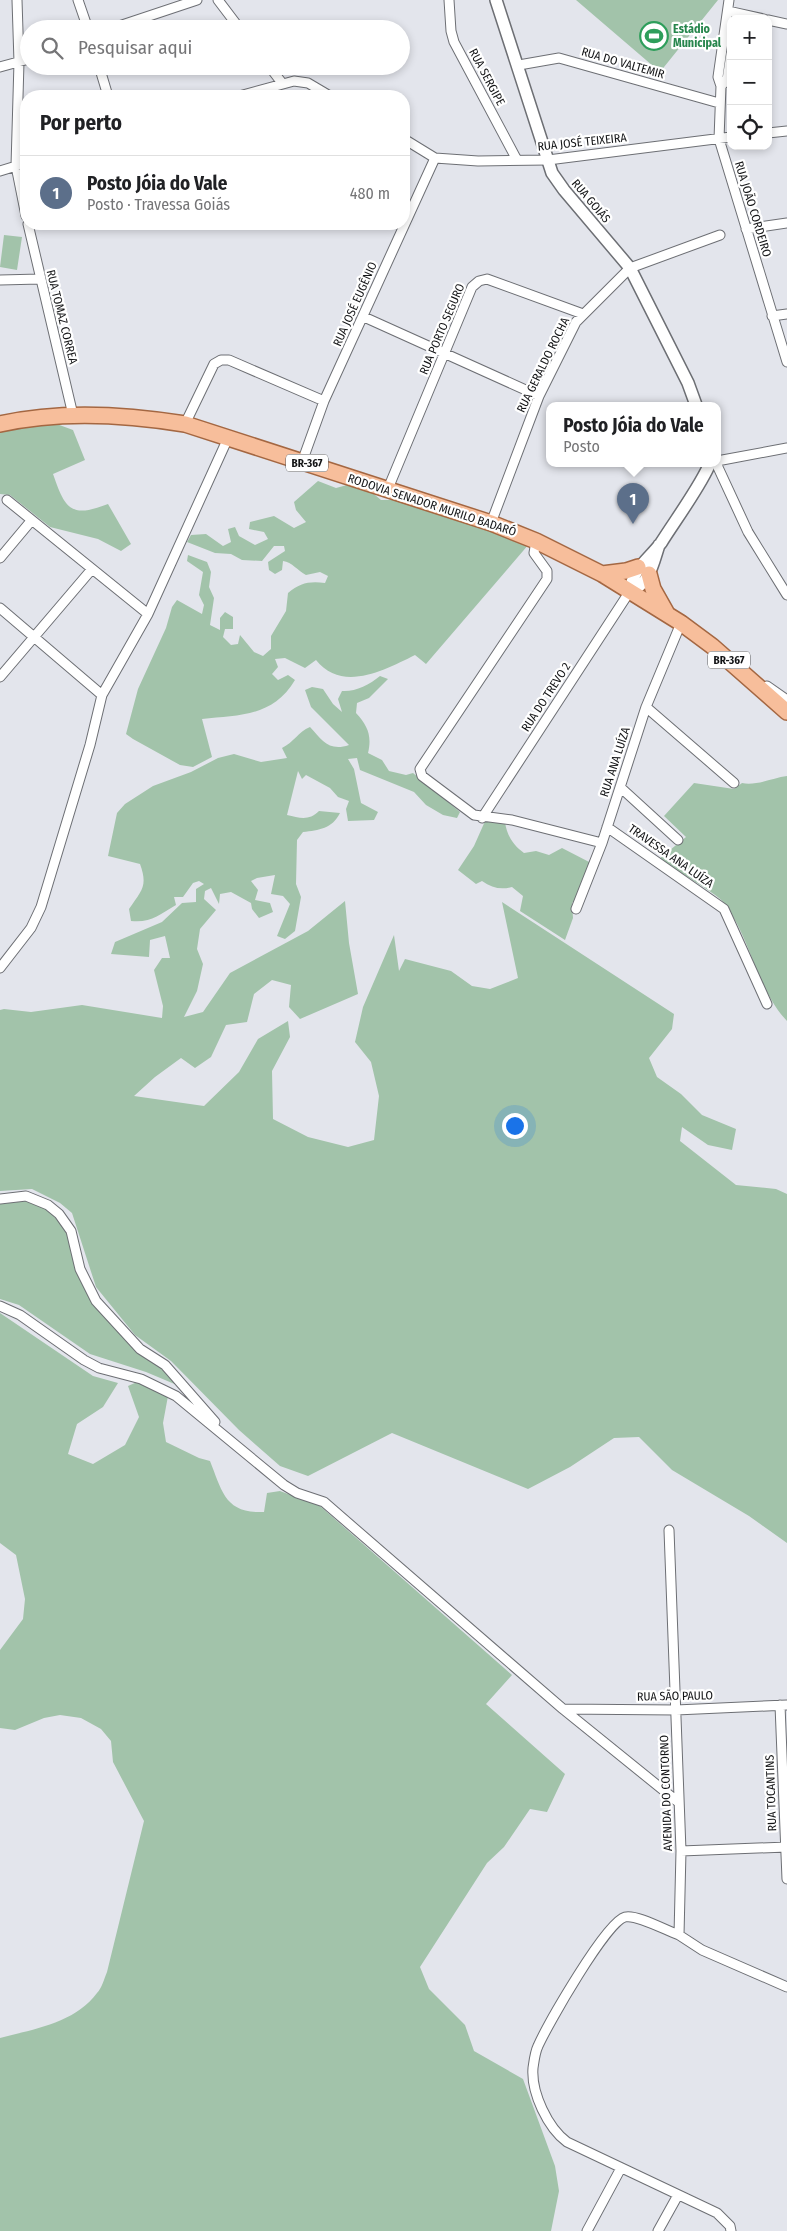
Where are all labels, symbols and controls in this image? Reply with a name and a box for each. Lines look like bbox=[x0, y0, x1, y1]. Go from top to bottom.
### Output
map controls bbox=[727, 15, 772, 150]
button: + bbox=[727, 15, 772, 60]
search box bbox=[20, 20, 410, 75]
sports icon: Estádio Municipal bbox=[639, 21, 669, 51]
place label: Estádio Municipal bbox=[673, 22, 722, 50]
icon: search bbox=[38, 34, 66, 62]
text: Pesquisar aqui bbox=[78, 36, 192, 59]
street label: RUA DO VALTEMIR bbox=[580, 44, 667, 82]
street label: RUA SERGIPE bbox=[466, 46, 508, 108]
button: − bbox=[727, 60, 772, 105]
button: locate bbox=[727, 105, 772, 150]
text: Por perto bbox=[40, 110, 122, 136]
street label: RUA JOSÉ TEIXEIRA bbox=[537, 129, 628, 154]
street label: RUA JOÃO CORDEIRO bbox=[732, 159, 775, 259]
text: Posto Jóia do Vale bbox=[87, 172, 227, 195]
street label: RUA GOIÁS bbox=[569, 176, 614, 226]
text: 1 bbox=[53, 184, 59, 203]
text: 480 m bbox=[350, 184, 390, 203]
text: Posto · Travessa Goiás bbox=[87, 195, 230, 214]
street label: RUA JOSÉ EUGÊNIO bbox=[329, 259, 380, 348]
street label: RUA TOMAZ CORREA bbox=[43, 268, 81, 366]
street label: RUA PORTO SEGURO bbox=[417, 281, 467, 377]
street label: RUA GERALDO ROCHA bbox=[514, 315, 572, 415]
popup bbox=[546, 402, 721, 467]
text: Posto Jóia do Vale bbox=[563, 414, 704, 437]
text: Posto bbox=[563, 437, 600, 456]
road number: BR-367 bbox=[286, 454, 328, 472]
street label: RODOVIA SENADOR MURILO BADARÓ bbox=[346, 470, 518, 539]
pin: 1 bbox=[617, 483, 649, 524]
road number: BR-367 bbox=[708, 652, 750, 668]
street label: RUA DO TREVO 2 bbox=[519, 660, 573, 734]
street label: RUA ANA LUÍZA bbox=[596, 724, 633, 799]
street label: TRAVESSA ANA LUÍZA bbox=[626, 821, 717, 891]
your location bbox=[502, 1113, 528, 1139]
street label: RUA SÃO PAULO bbox=[637, 1687, 713, 1704]
street label: AVENIDA DO CONTORNO bbox=[657, 1735, 675, 1851]
street label: RUA TOCANTINS bbox=[763, 1754, 779, 1832]

